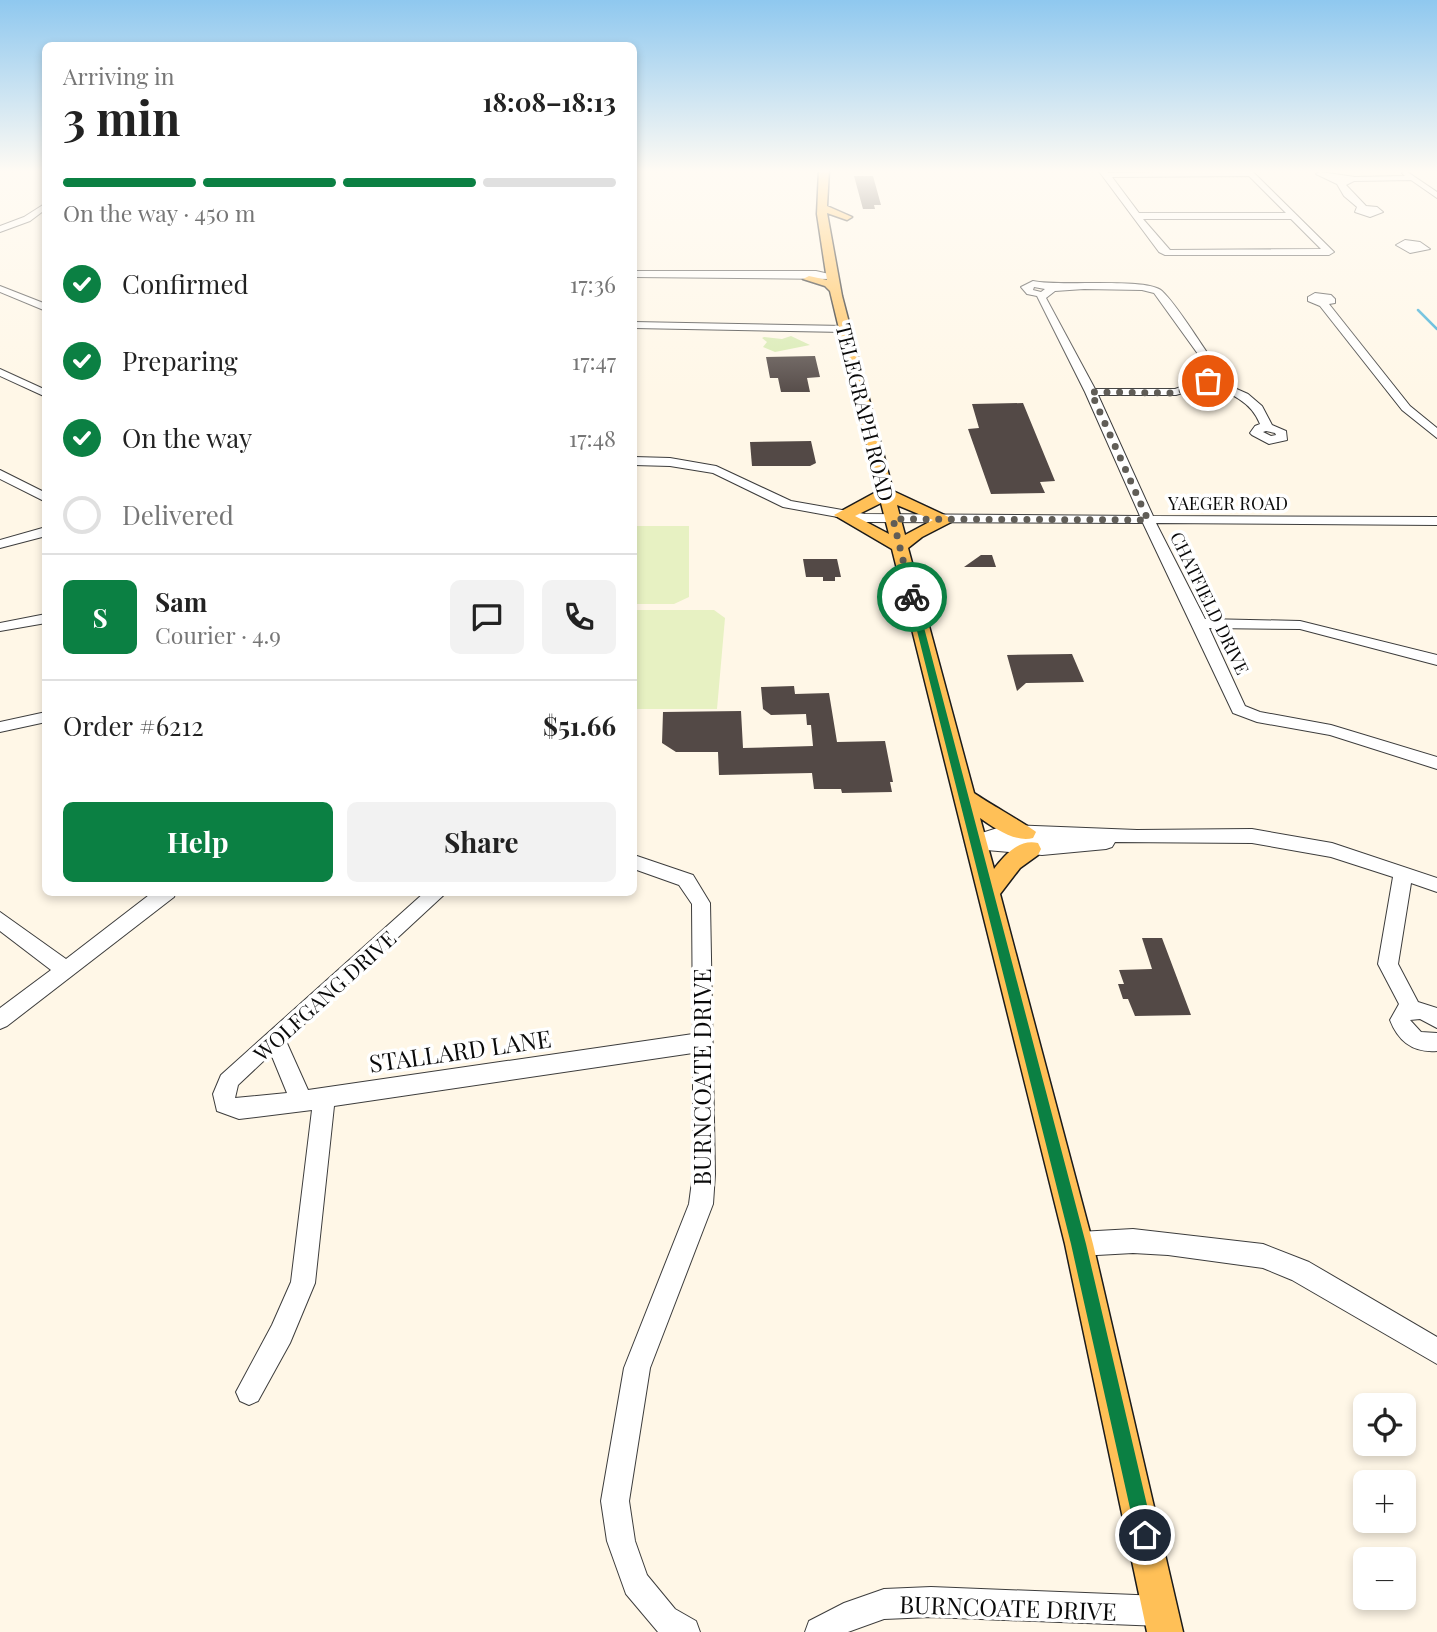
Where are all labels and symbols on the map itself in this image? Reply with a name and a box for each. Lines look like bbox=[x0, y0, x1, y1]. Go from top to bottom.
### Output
street label: TELEGRAPH ROAD bbox=[830, 320, 902, 504]
pin bbox=[1178, 351, 1238, 411]
street label: YAEGER ROAD bbox=[1167, 491, 1288, 515]
street label: CHATFIELD DRIVE bbox=[1165, 528, 1255, 678]
courier bbox=[877, 562, 947, 632]
street label: WOLFGANG DRIVE bbox=[246, 924, 401, 1067]
street label: BURNCOATE DRIVE bbox=[685, 968, 717, 1186]
street label: STALLARD LANE bbox=[367, 1021, 553, 1079]
pin bbox=[1115, 1505, 1175, 1565]
street label: BURNCOATE DRIVE bbox=[899, 1587, 1117, 1627]

